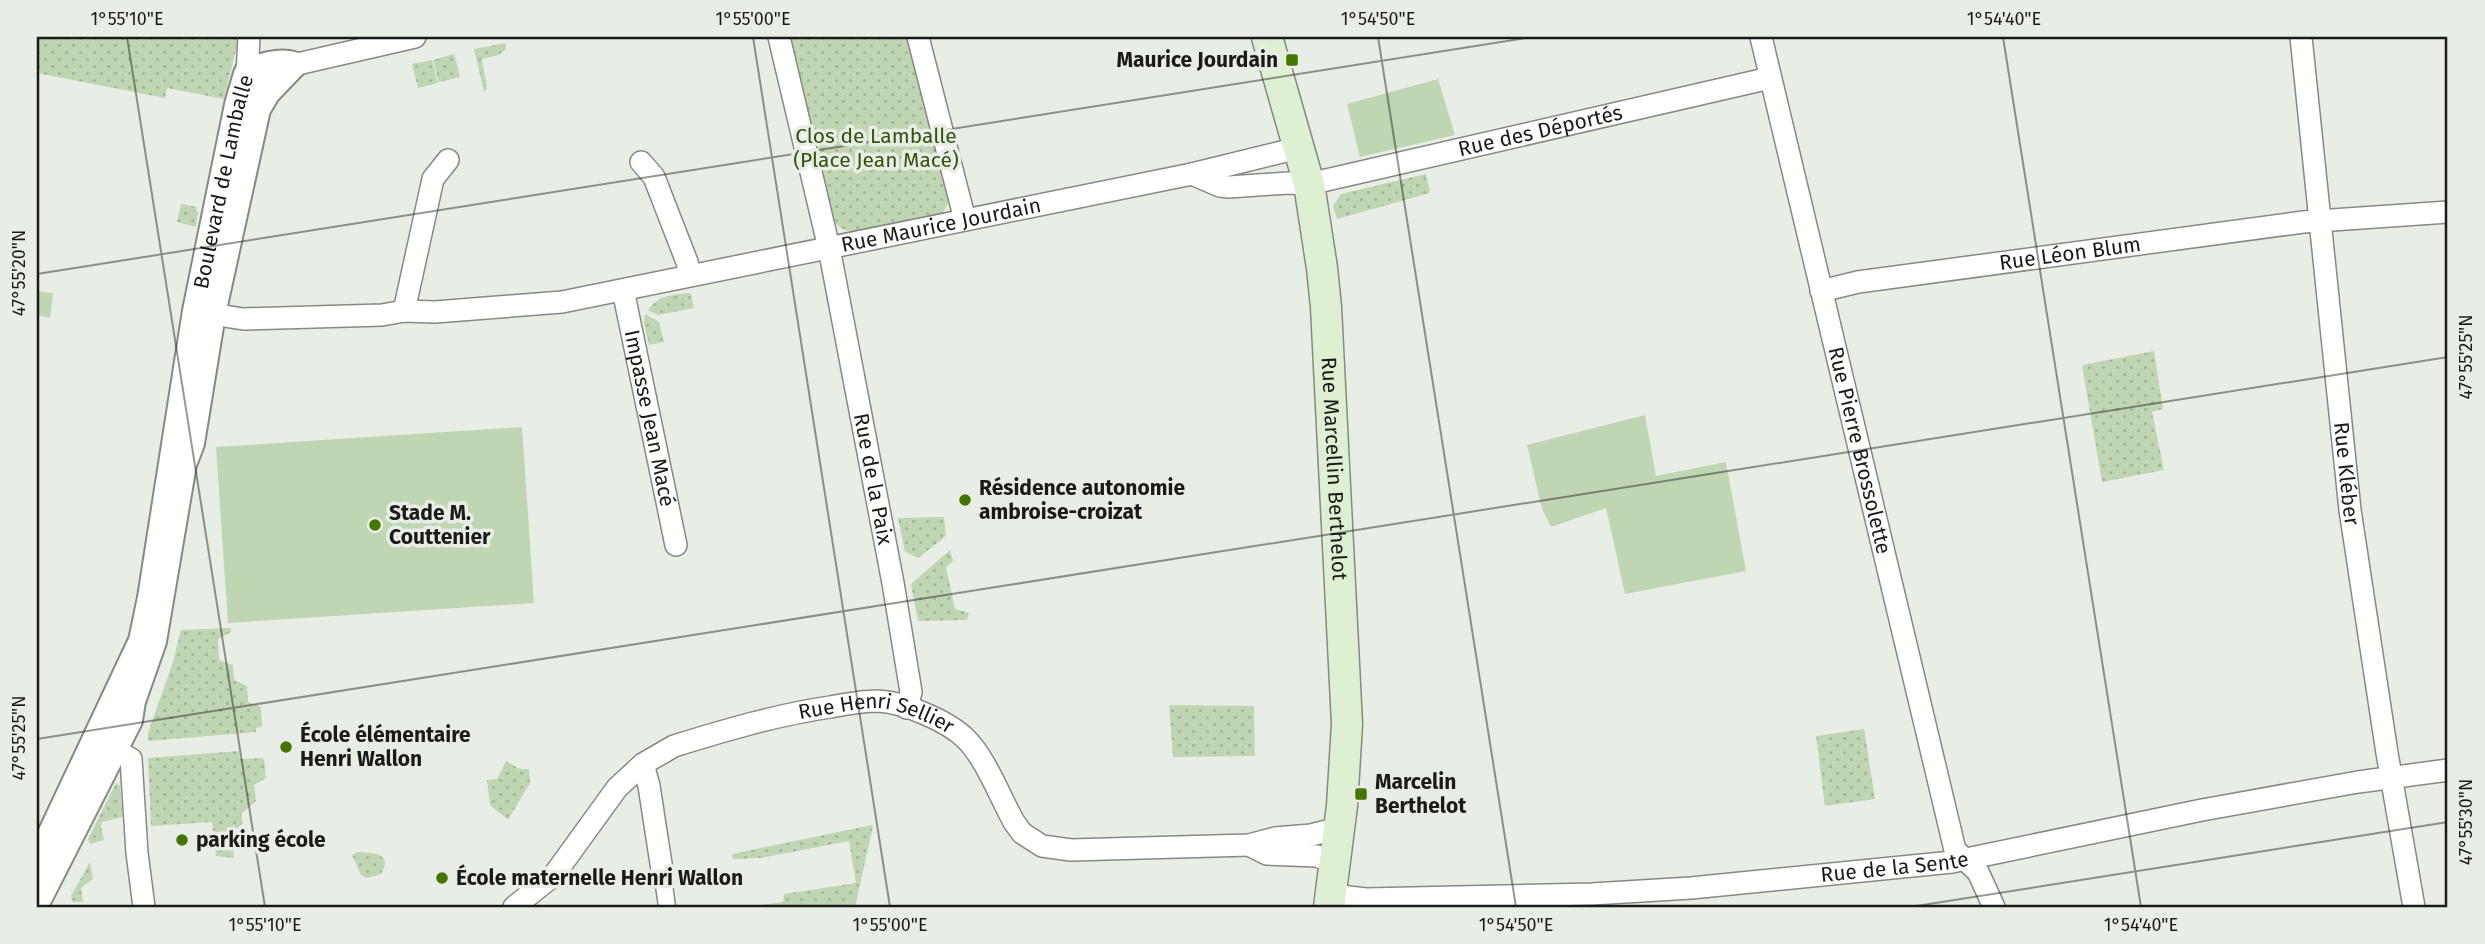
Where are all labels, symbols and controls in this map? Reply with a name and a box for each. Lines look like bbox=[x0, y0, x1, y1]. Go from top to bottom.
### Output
text: 1°55'10"E bbox=[90, 8, 164, 30]
text: 1°55'00"E bbox=[715, 8, 791, 30]
text: 1°54'50"E bbox=[1341, 8, 1415, 30]
text: 1°54'40"E bbox=[1967, 8, 2041, 30]
place label: Maurice Jourdain bbox=[1117, 47, 1278, 73]
marker: Maurice Jourdain bbox=[1284, 52, 1300, 68]
street label: Boulevard de Lamballe bbox=[188, 72, 259, 291]
street label: Rue des Déportés bbox=[1456, 99, 1625, 162]
park label: Clos de Lamballe (Place Jean Macé) bbox=[793, 123, 959, 173]
street label: Rue Maurice Jourdain bbox=[839, 192, 1043, 258]
text: 47°55'20"N bbox=[8, 230, 30, 316]
street label: Rue Léon Blum bbox=[1998, 231, 2142, 276]
text: 47°55'25"N bbox=[2455, 315, 2477, 399]
street label: Impasse Jean Macé bbox=[619, 328, 681, 509]
street label: Rue Pierre Brossolette bbox=[1822, 344, 1897, 557]
street label: Rue Marcellin Berthelot bbox=[1316, 356, 1353, 582]
street label: Rue de la Paix bbox=[848, 411, 899, 548]
street label: Rue Kléber bbox=[2328, 421, 2365, 527]
place label: Résidence autonomie ambroise-croizat bbox=[979, 475, 1185, 525]
marker: Résidence autonomie ambroise-croizat bbox=[957, 492, 973, 508]
place label: Stade M. Couttenier bbox=[389, 500, 491, 550]
marker: Stade M. Couttenier bbox=[367, 517, 383, 533]
street label: Rue Henri Sellier bbox=[796, 688, 959, 739]
text: 47°55'25"N bbox=[8, 696, 30, 780]
place label: École élémentaire Henri Wallon bbox=[300, 721, 471, 772]
marker: École élémentaire Henri Wallon bbox=[278, 739, 294, 755]
place label: Marcelin Berthelot bbox=[1375, 769, 1467, 819]
text: 47°55'30"N bbox=[2455, 779, 2477, 865]
marker: Marcelin Berthelot bbox=[1353, 786, 1369, 802]
place label: parking école bbox=[196, 827, 326, 853]
marker: parking école bbox=[174, 832, 190, 848]
street label: Rue de la Sente bbox=[1819, 846, 1971, 888]
place label: École maternelle Henri Wallon bbox=[456, 864, 743, 891]
marker: École maternelle Henri Wallon bbox=[434, 870, 450, 886]
text: 1°55'10"E bbox=[228, 914, 302, 936]
text: 1°55'00"E bbox=[852, 914, 928, 936]
text: 1°54'50"E bbox=[1479, 914, 1553, 936]
text: 1°54'40"E bbox=[2104, 914, 2178, 936]

